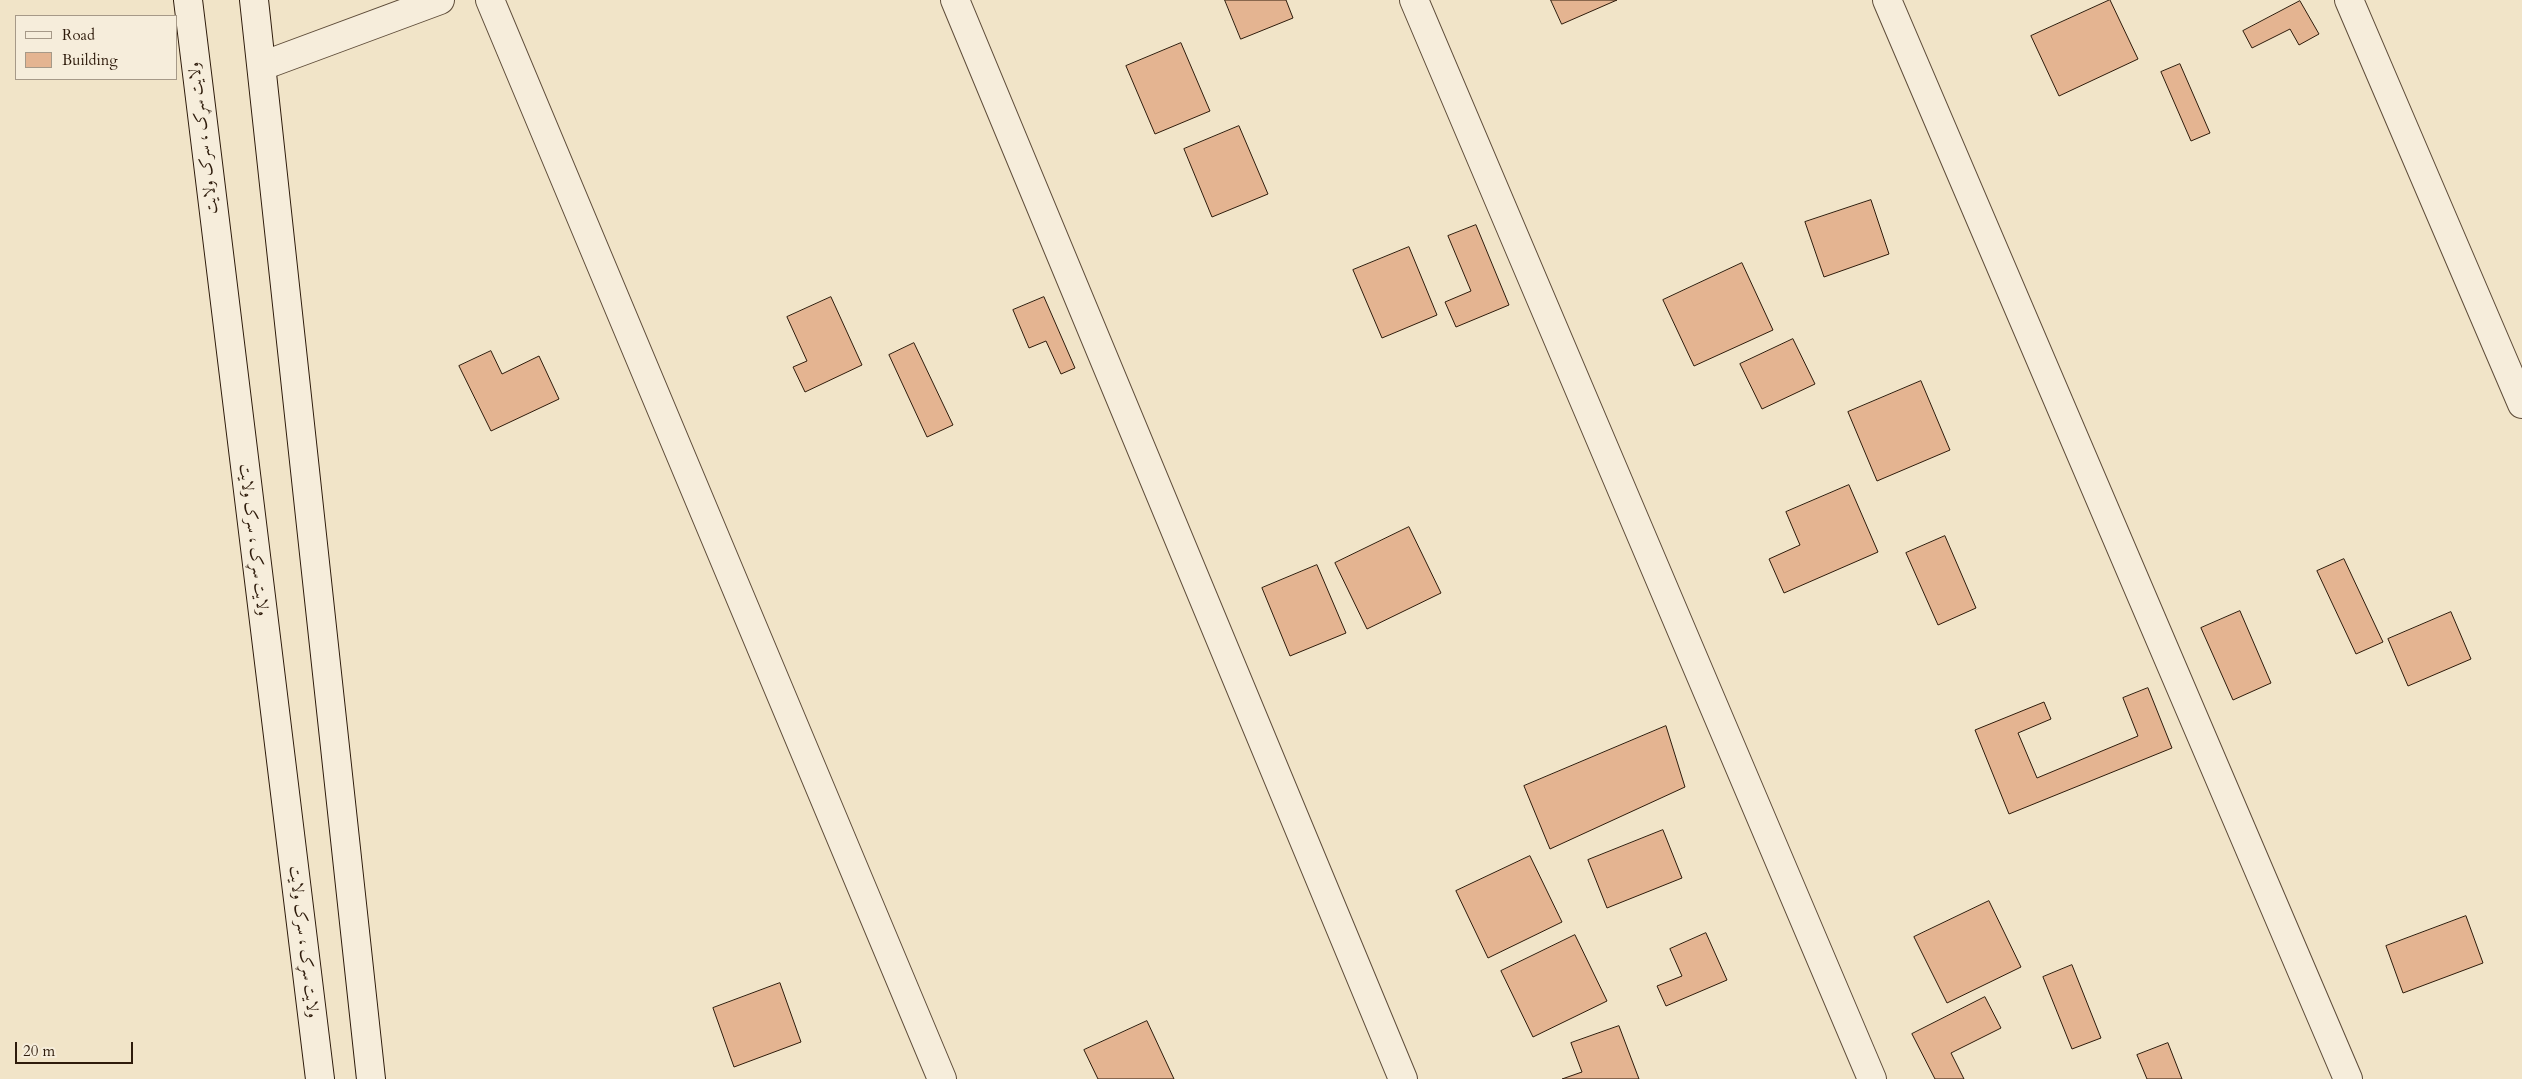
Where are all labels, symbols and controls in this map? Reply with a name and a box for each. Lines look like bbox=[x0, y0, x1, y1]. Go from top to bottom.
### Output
legend bbox=[15, 15, 178, 80]
text: Road bbox=[62, 25, 95, 45]
text: Building bbox=[62, 50, 118, 70]
street label: ولایت سړک ، سرک ولایت bbox=[185, 61, 223, 215]
street label: ولایت سړک ، سرک ولایت bbox=[234, 463, 272, 617]
street label: ولایت سړک ، سرک ولایت bbox=[284, 865, 322, 1019]
scale bar bbox=[18, 1032, 135, 1064]
text: 20 m bbox=[23, 1041, 55, 1061]

